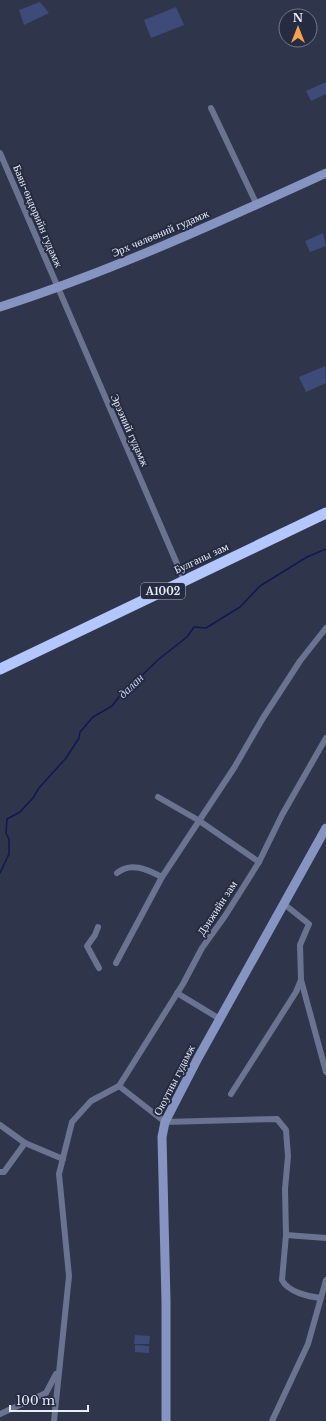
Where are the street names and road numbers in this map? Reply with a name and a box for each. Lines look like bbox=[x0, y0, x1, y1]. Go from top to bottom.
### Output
street label: Баян-өндорийн гудамж bbox=[10, 162, 66, 270]
street label: Эрх чөлөөний гудамж bbox=[109, 206, 211, 260]
street label: Эрээний гудамж bbox=[108, 392, 152, 469]
street label: Булганы зам bbox=[171, 539, 231, 577]
road number: A1002 bbox=[141, 583, 185, 599]
street label: Дэнжийн зам bbox=[194, 878, 240, 938]
street label: Оюутны гудамж bbox=[150, 1042, 198, 1118]

